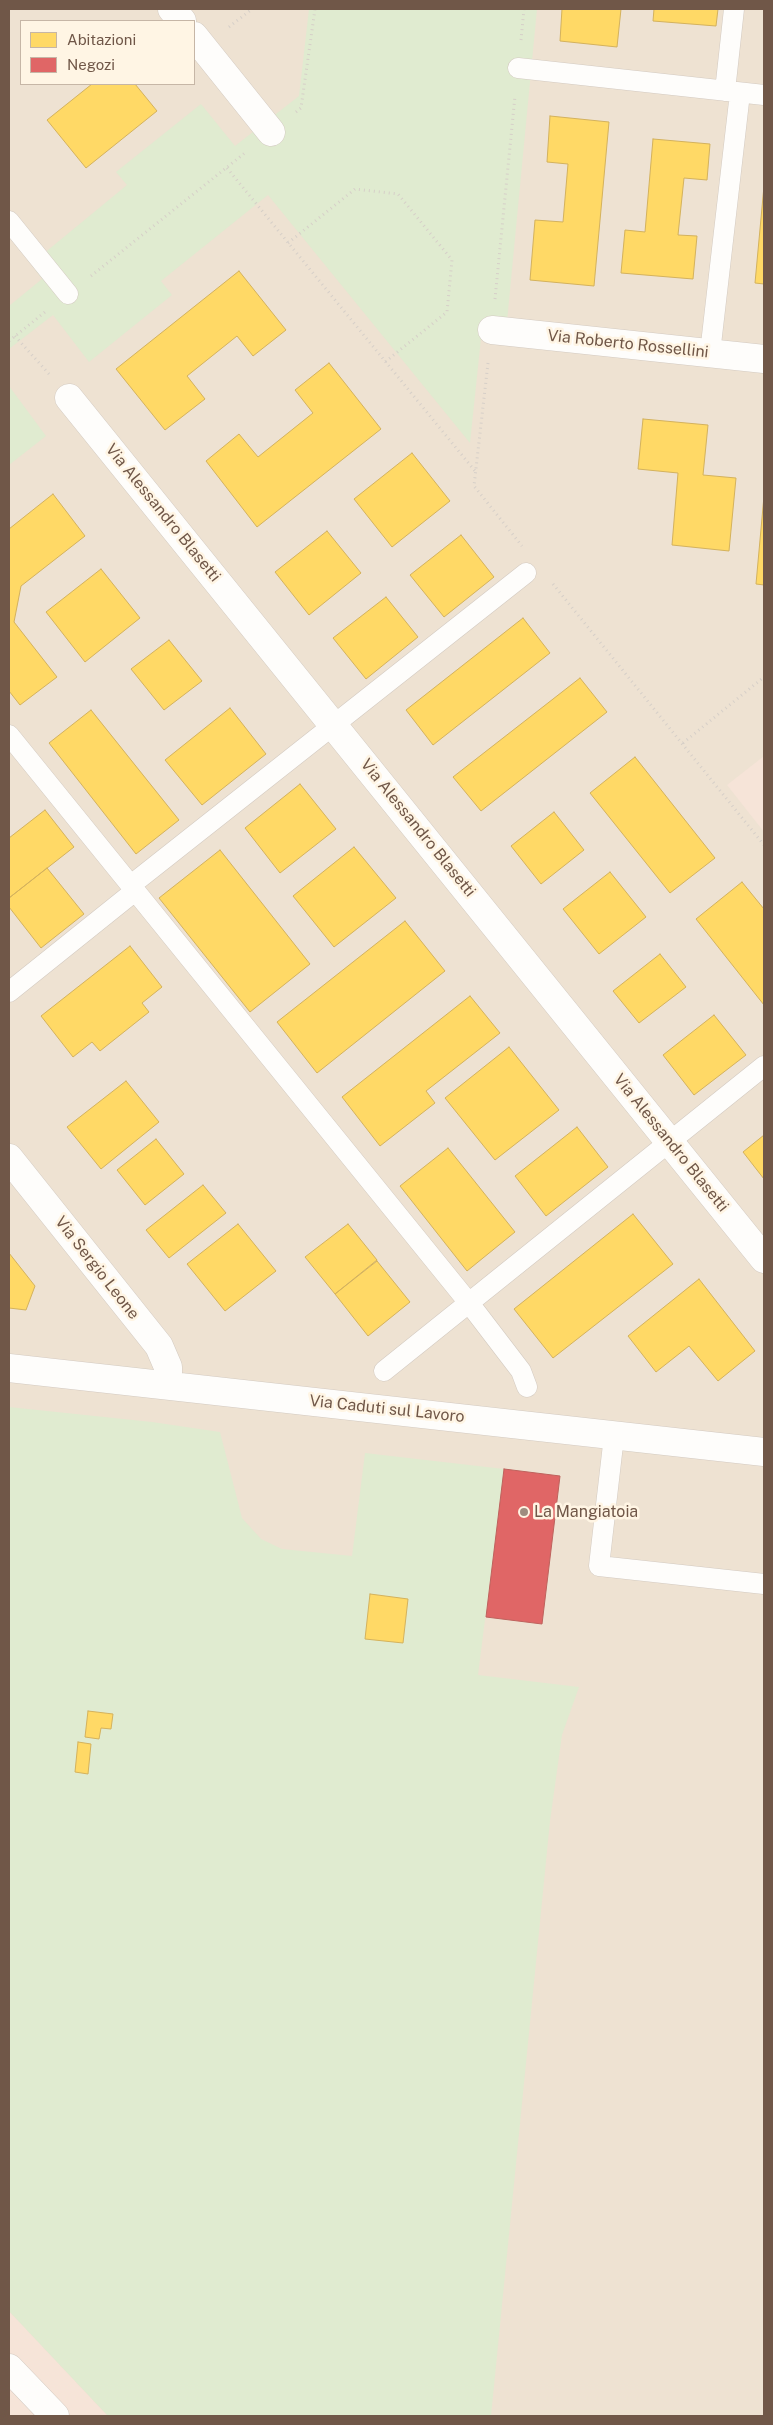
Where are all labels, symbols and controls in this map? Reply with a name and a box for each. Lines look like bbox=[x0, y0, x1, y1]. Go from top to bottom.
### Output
legend bbox=[20, 20, 195, 85]
text: Abitazioni bbox=[67, 31, 136, 48]
text: Negozi bbox=[67, 56, 115, 73]
street label: Via Roberto Rossellini bbox=[546, 326, 710, 362]
street label: Via Alessandro Blasetti bbox=[101, 440, 225, 586]
street label: Via Alessandro Blasetti bbox=[356, 755, 480, 901]
street label: Via Alessandro Blasetti bbox=[609, 1070, 733, 1216]
street label: Via Sergio Leone bbox=[51, 1213, 143, 1323]
street label: Via Caduti sul Lavoro bbox=[308, 1391, 466, 1427]
place label: La Mangiatoia bbox=[534, 1502, 638, 1522]
marker: La Mangiatoia bbox=[518, 1506, 530, 1518]

